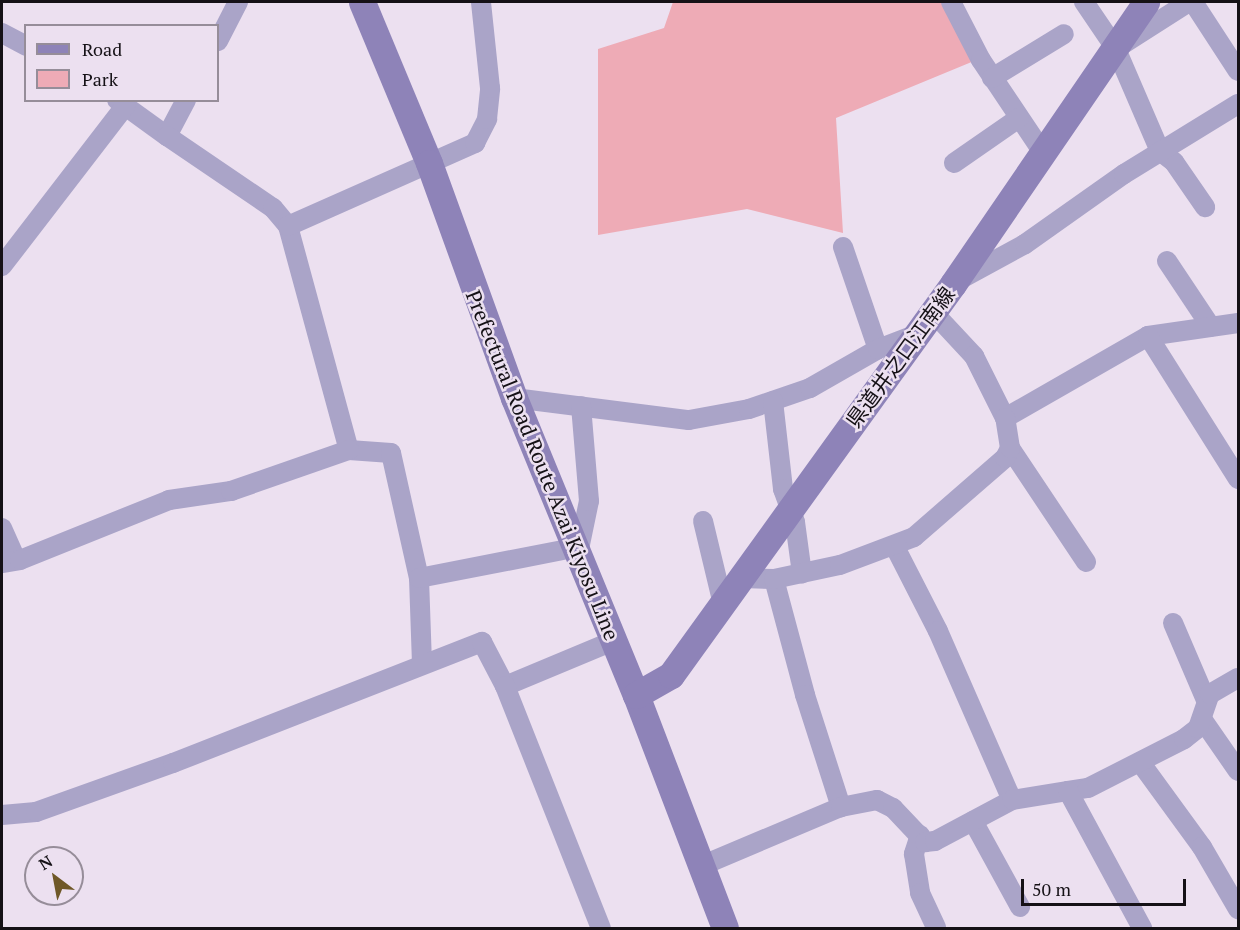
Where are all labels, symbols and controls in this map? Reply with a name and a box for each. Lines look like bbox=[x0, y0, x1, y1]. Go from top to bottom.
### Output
legend bbox=[24, 24, 219, 102]
text: Road bbox=[82, 37, 122, 61]
text: Park bbox=[82, 67, 118, 91]
street label: 県道井之口江南線 bbox=[840, 282, 960, 432]
street label: Prefectural Road Route Azai Kiyosu Line bbox=[461, 286, 625, 644]
north arrow bbox=[24, 846, 84, 906]
text: N bbox=[35, 850, 56, 875]
scale bar bbox=[1024, 867, 1189, 905]
text: 50 m bbox=[1032, 877, 1071, 901]

